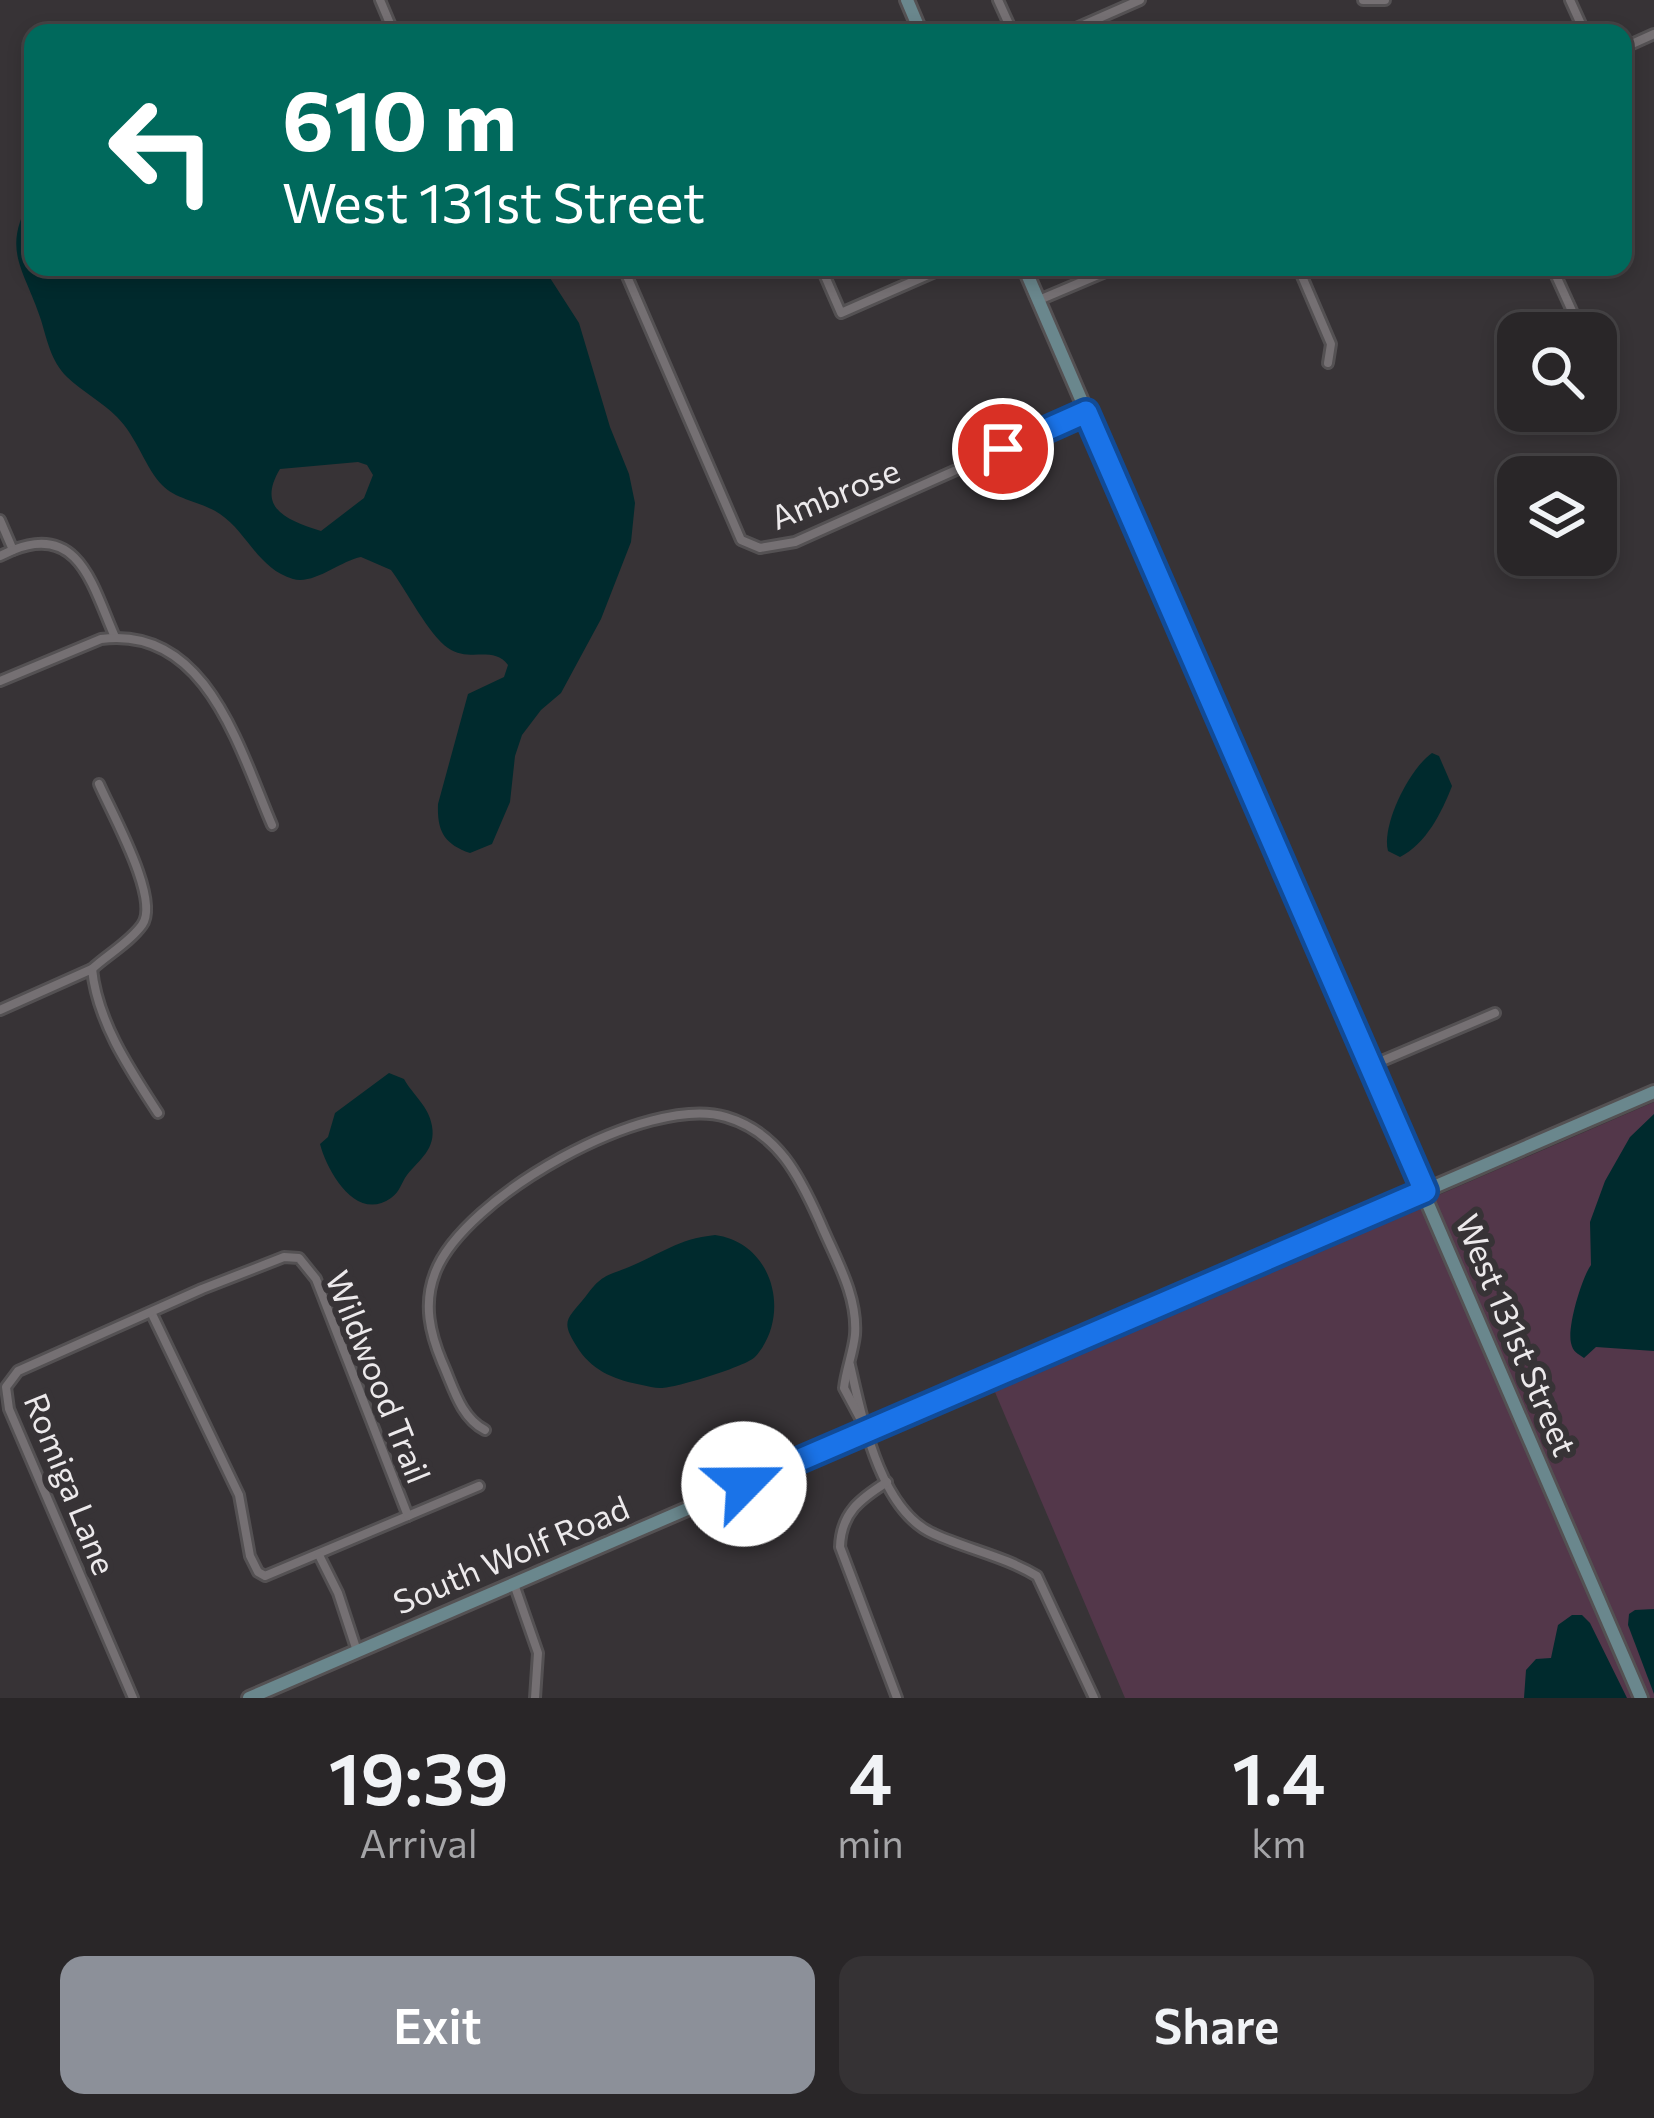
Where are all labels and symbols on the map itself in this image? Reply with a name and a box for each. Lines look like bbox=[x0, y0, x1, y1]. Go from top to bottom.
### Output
pin bbox=[952, 398, 1054, 500]
street label: Ambrose bbox=[764, 448, 905, 537]
street label: West 131st Street bbox=[1448, 1207, 1587, 1461]
street label: Wildwood Trail bbox=[318, 1264, 441, 1489]
street label: Romiga Lane bbox=[16, 1387, 126, 1580]
position arrow bbox=[681, 1421, 807, 1547]
street label: South Wolf Road bbox=[386, 1485, 634, 1622]

